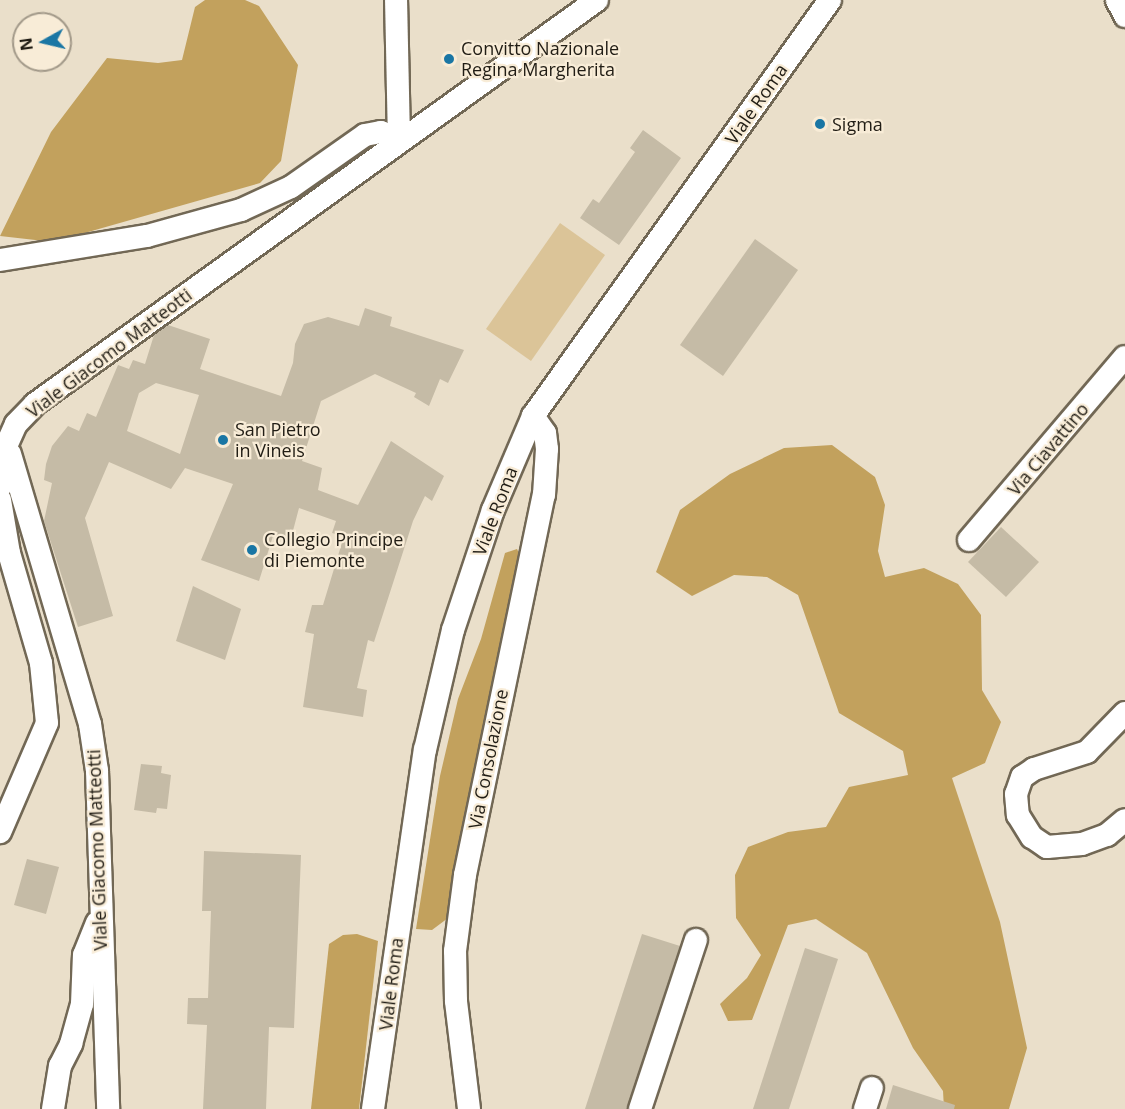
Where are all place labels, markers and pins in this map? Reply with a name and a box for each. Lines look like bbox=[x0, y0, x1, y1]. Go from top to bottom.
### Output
place label: Convitto Nazionale Regina Margherita bbox=[461, 38, 619, 80]
marker: Convitto Nazionale Regina Margherita bbox=[442, 52, 456, 66]
place label: Sigma bbox=[832, 113, 883, 135]
marker: Sigma bbox=[813, 117, 827, 131]
place label: San Pietro in Vineis bbox=[235, 419, 321, 462]
marker: San Pietro in Vineis bbox=[216, 433, 230, 447]
place label: Collegio Principe di Piemonte bbox=[264, 529, 403, 572]
marker: Collegio Principe di Piemonte bbox=[245, 543, 259, 557]

